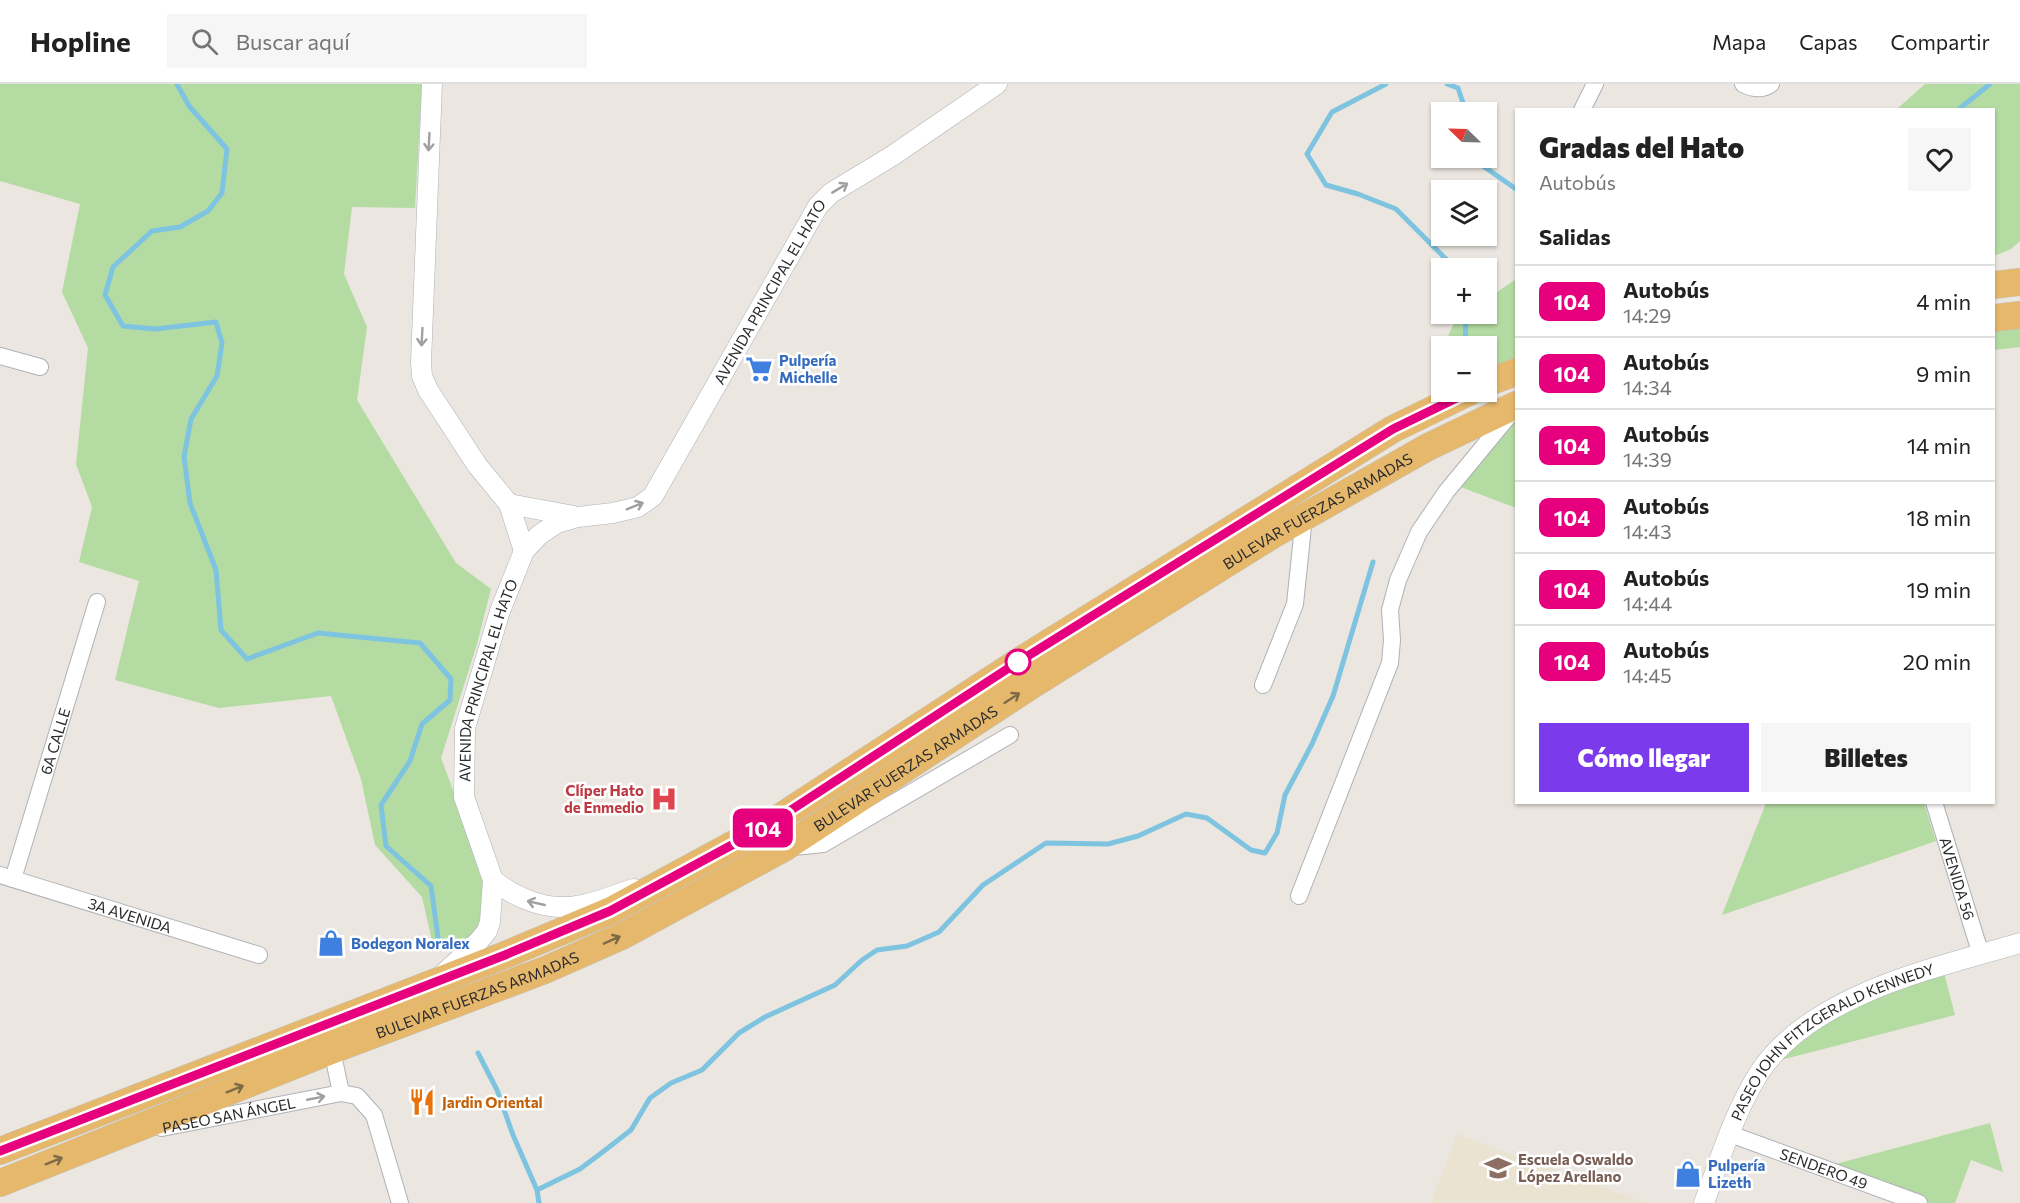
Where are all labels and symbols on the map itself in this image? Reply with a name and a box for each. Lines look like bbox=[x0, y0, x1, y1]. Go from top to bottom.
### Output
north arrow bbox=[1431, 102, 1497, 168]
one-way arrow bbox=[423, 132, 434, 152]
one-way arrow bbox=[831, 181, 848, 193]
street label: AVENIDA PRINCIPAL EL HATO bbox=[710, 195, 829, 387]
one-way arrow bbox=[417, 327, 428, 347]
place label: Pulpería Michelle bbox=[779, 351, 838, 386]
supermarket icon: Pulpería Michelle bbox=[744, 354, 774, 384]
street label: BULEVAR FUERZAS ARMADAS bbox=[1219, 449, 1416, 573]
one-way arrow bbox=[625, 500, 643, 511]
street label: AVENIDA PRINCIPAL EL HATO bbox=[455, 576, 521, 782]
unlabelled marker bbox=[1005, 649, 1031, 675]
one-way arrow bbox=[1003, 692, 1020, 704]
street label: BULEVAR FUERZAS ARMADAS bbox=[810, 701, 1001, 835]
street label: 6A CALLE bbox=[36, 706, 73, 777]
place label: Clíper Hato de Enmedio bbox=[564, 781, 644, 816]
hospital icon: Clíper Hato de Enmedio bbox=[649, 784, 679, 814]
line badge: 104 bbox=[728, 808, 798, 848]
street label: AVENIDA 56 bbox=[1936, 835, 1979, 922]
street label: 3A AVENIDA bbox=[86, 894, 174, 936]
one-way arrow bbox=[527, 896, 546, 908]
shop icon: Bodegon Noralex bbox=[316, 928, 346, 958]
place label: Bodegon Noralex bbox=[351, 934, 470, 952]
one-way arrow bbox=[603, 934, 621, 945]
street label: BULEVAR FUERZAS ARMADAS bbox=[373, 947, 582, 1042]
street label: PASEO JOHN FITZGERALD KENNEDY bbox=[1727, 959, 1936, 1123]
one-way arrow bbox=[226, 1083, 244, 1094]
restaurant icon: Jardin Oriental bbox=[407, 1087, 437, 1117]
one-way arrow bbox=[306, 1092, 325, 1103]
street label: PASEO SAN ÁNGEL bbox=[161, 1093, 297, 1137]
place label: Jardin Oriental bbox=[442, 1093, 543, 1111]
street label: SENDERO 49 bbox=[1778, 1144, 1870, 1193]
place label: Escuela Oswaldo López Arellano bbox=[1518, 1150, 1634, 1185]
school or university icon: Escuela Oswaldo López Arellano bbox=[1483, 1153, 1513, 1183]
one-way arrow bbox=[44, 1155, 63, 1166]
place label: Pulpería Lizeth bbox=[1708, 1156, 1766, 1191]
shop icon: Pulpería Lizeth bbox=[1673, 1159, 1703, 1189]

